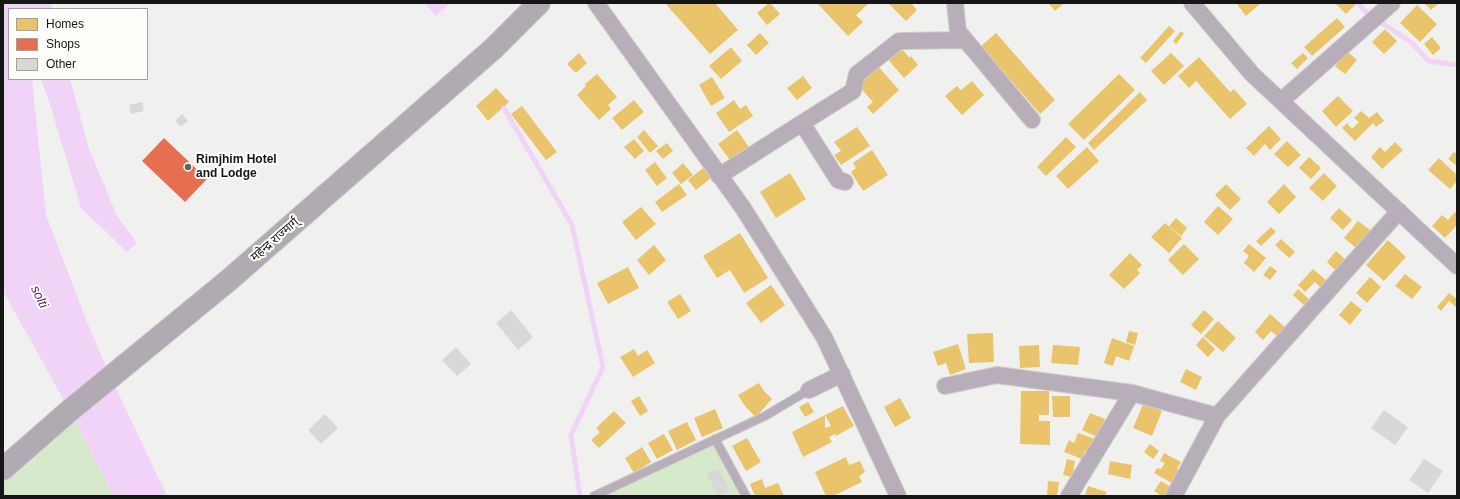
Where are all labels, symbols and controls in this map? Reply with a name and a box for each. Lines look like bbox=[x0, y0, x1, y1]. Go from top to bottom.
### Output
legend bbox=[8, 8, 148, 80]
text: Homes bbox=[46, 17, 84, 31]
text: Shops bbox=[46, 37, 80, 51]
text: Other bbox=[46, 57, 76, 71]
place label: Rimjhim Hotel and Lodge bbox=[196, 153, 277, 181]
marker: Rimjhim Hotel and Lodge bbox=[183, 162, 193, 172]
street label: महेन्द्र राज्मार्ग् bbox=[248, 215, 302, 265]
water label: solti bbox=[27, 283, 51, 311]

